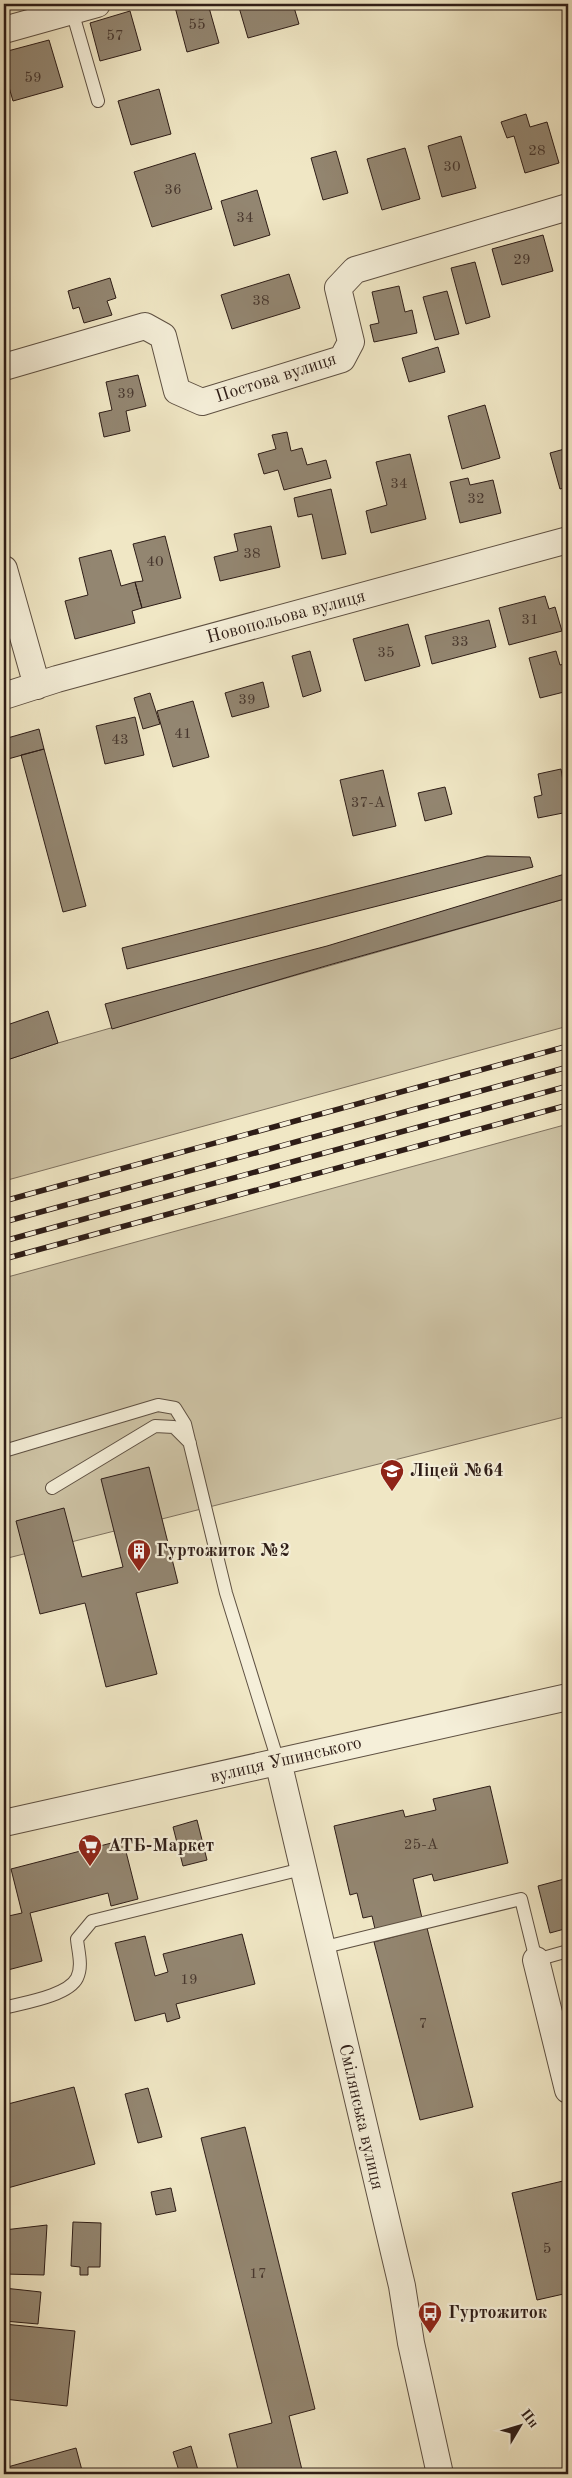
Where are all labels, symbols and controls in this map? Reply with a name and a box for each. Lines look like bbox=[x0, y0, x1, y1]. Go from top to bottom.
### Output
house number: 55 bbox=[188, 18, 206, 33]
house number: 57 bbox=[106, 29, 124, 44]
house number: 59 bbox=[24, 71, 42, 86]
house number: 28 bbox=[528, 144, 546, 159]
house number: 30 bbox=[443, 160, 461, 175]
house number: 36 bbox=[164, 183, 182, 198]
house number: 34 bbox=[236, 211, 254, 226]
house number: 29 bbox=[513, 253, 531, 268]
house number: 38 bbox=[252, 294, 270, 309]
street label: Постова вулиця bbox=[213, 350, 339, 406]
house number: 39 bbox=[117, 387, 135, 402]
house number: 34 bbox=[390, 477, 408, 492]
house number: 32 bbox=[467, 492, 485, 507]
house number: 38 bbox=[243, 547, 261, 562]
house number: 40 bbox=[146, 555, 164, 570]
street label: Новопольова вулиця bbox=[205, 587, 367, 647]
house number: 31 bbox=[521, 613, 539, 628]
house number: 33 bbox=[451, 635, 469, 650]
house number: 35 bbox=[377, 646, 395, 661]
house number: 39 bbox=[238, 693, 256, 708]
house number: 41 bbox=[174, 727, 192, 742]
house number: 43 bbox=[111, 733, 129, 748]
house number: 37-А bbox=[351, 796, 386, 811]
school or university icon: Ліцей №64 bbox=[379, 1458, 405, 1492]
place label: Ліцей №64 bbox=[410, 1462, 504, 1480]
building icon: Гуртожиток №2 bbox=[126, 1538, 152, 1572]
place label: Гуртожиток №2 bbox=[156, 1542, 290, 1560]
street label: вулиця Ушинського bbox=[209, 1734, 364, 1786]
supermarket icon: АТБ-Маркет bbox=[77, 1833, 103, 1867]
place label: АТБ-Маркет bbox=[108, 1837, 214, 1855]
house number: 25-А bbox=[404, 1838, 439, 1853]
house number: 19 bbox=[180, 1973, 198, 1988]
house number: 7 bbox=[419, 2017, 427, 2032]
street label: Смілянська вулиця bbox=[335, 2042, 387, 2192]
house number: 5 bbox=[543, 2242, 551, 2257]
house number: 17 bbox=[249, 2267, 267, 2282]
bus stop icon: Гуртожиток bbox=[417, 2300, 443, 2334]
place label: Гуртожиток bbox=[448, 2304, 548, 2322]
north arrow bbox=[494, 2400, 544, 2450]
text: Пн bbox=[518, 2407, 541, 2431]

